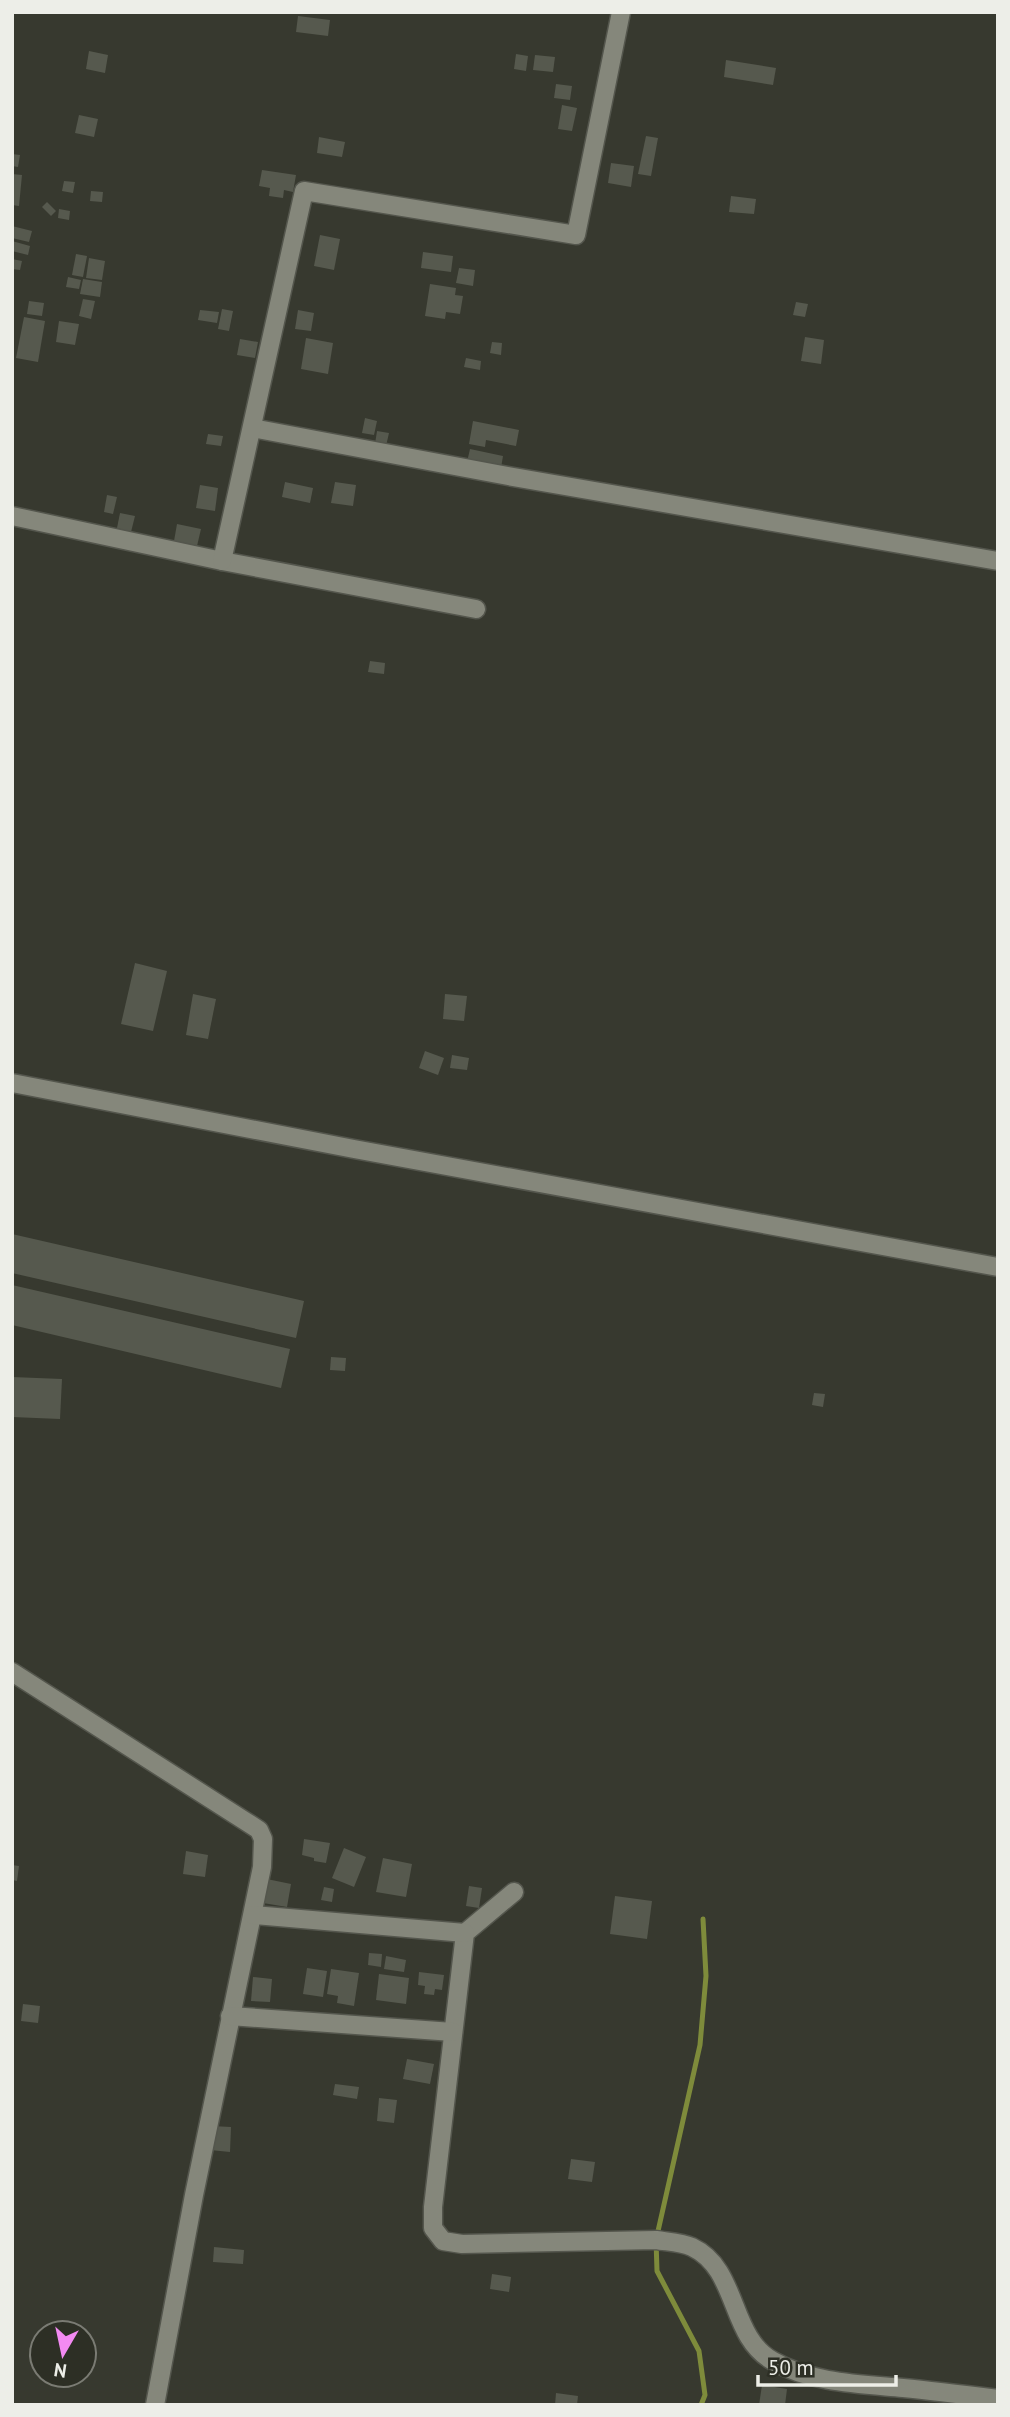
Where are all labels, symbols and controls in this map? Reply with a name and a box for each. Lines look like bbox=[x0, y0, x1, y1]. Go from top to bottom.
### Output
north arrow bbox=[28, 2319, 98, 2389]
scale bar bbox=[758, 2344, 896, 2388]
text: 50 m bbox=[768, 2354, 814, 2381]
text: N bbox=[52, 2358, 68, 2384]

